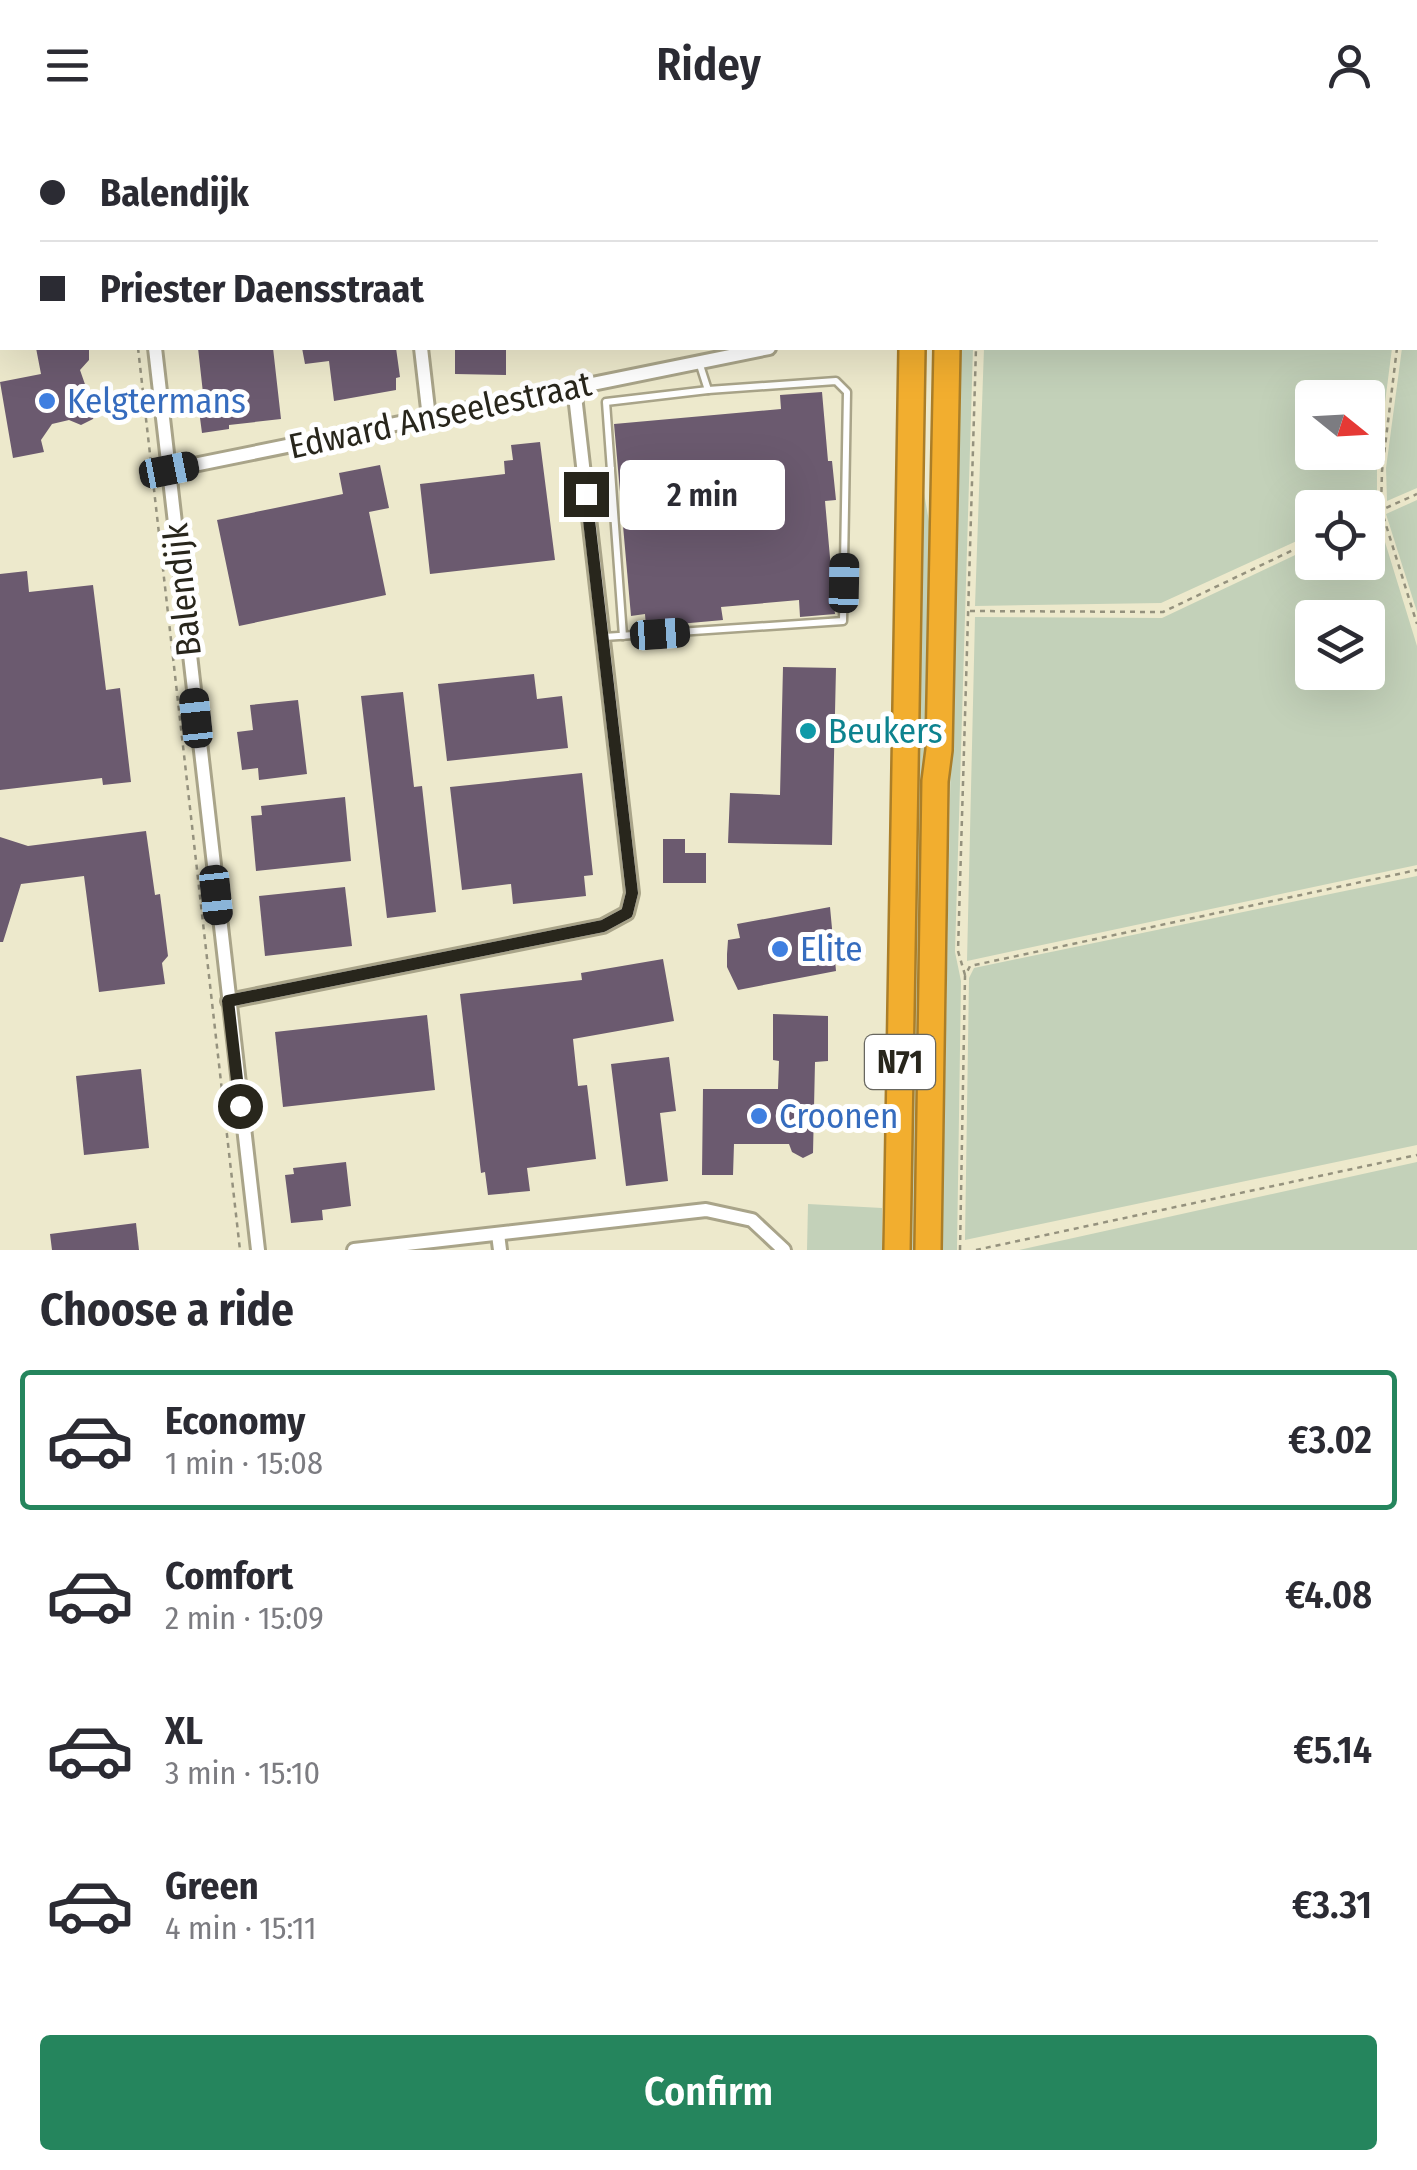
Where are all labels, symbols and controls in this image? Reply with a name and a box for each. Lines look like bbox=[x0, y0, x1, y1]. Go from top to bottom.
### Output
icon: menu bbox=[40, 38, 95, 93]
text: Ridey bbox=[656, 38, 761, 92]
icon: person bbox=[1322, 38, 1377, 93]
text: Balendijk bbox=[100, 170, 249, 216]
text: Priester Daensstraat bbox=[100, 266, 424, 312]
street label: Edward Anseelestraat bbox=[285, 362, 596, 468]
place label: Kelgtermans bbox=[67, 380, 246, 422]
north arrow bbox=[1295, 380, 1385, 470]
map controls bbox=[1295, 380, 1385, 690]
marker: Kelgtermans bbox=[36, 390, 58, 412]
car bbox=[137, 450, 201, 490]
callout: 2 min bbox=[621, 459, 786, 529]
route end bbox=[564, 472, 609, 517]
text: 2 min bbox=[667, 476, 738, 514]
button: locate bbox=[1295, 490, 1385, 580]
street label: Balendijk bbox=[154, 521, 210, 659]
car bbox=[828, 553, 860, 613]
button: layers bbox=[1295, 600, 1385, 690]
car bbox=[629, 617, 691, 651]
car bbox=[178, 687, 214, 749]
place label: Beukers bbox=[828, 710, 943, 752]
marker: Beukers bbox=[797, 720, 819, 742]
car bbox=[198, 864, 234, 926]
place label: Elite bbox=[800, 928, 862, 970]
marker: Elite bbox=[769, 938, 791, 960]
road number: N71 bbox=[865, 1035, 935, 1089]
route start bbox=[218, 1084, 263, 1129]
place label: Croonen bbox=[779, 1095, 899, 1137]
marker: Croonen bbox=[748, 1105, 770, 1127]
text: Choose a ride bbox=[40, 1283, 294, 1337]
icon: car bbox=[45, 1395, 135, 1485]
text: Economy bbox=[165, 1398, 305, 1444]
text: €3.02 bbox=[1288, 1417, 1372, 1463]
text: 1 min · 15:08 bbox=[165, 1444, 323, 1482]
icon: car bbox=[45, 1550, 135, 1640]
text: Comfort bbox=[165, 1553, 293, 1599]
text: €4.08 bbox=[1285, 1572, 1372, 1618]
text: 2 min · 15:09 bbox=[165, 1599, 324, 1637]
icon: car bbox=[45, 1705, 135, 1795]
text: XL bbox=[165, 1708, 203, 1754]
text: €5.14 bbox=[1294, 1727, 1372, 1773]
text: 3 min · 15:10 bbox=[165, 1754, 320, 1792]
icon: car bbox=[45, 1860, 135, 1950]
text: Green bbox=[165, 1863, 259, 1909]
text: €3.31 bbox=[1292, 1882, 1372, 1928]
text: 4 min · 15:11 bbox=[165, 1909, 317, 1947]
button: Confirm bbox=[40, 2035, 1377, 2150]

